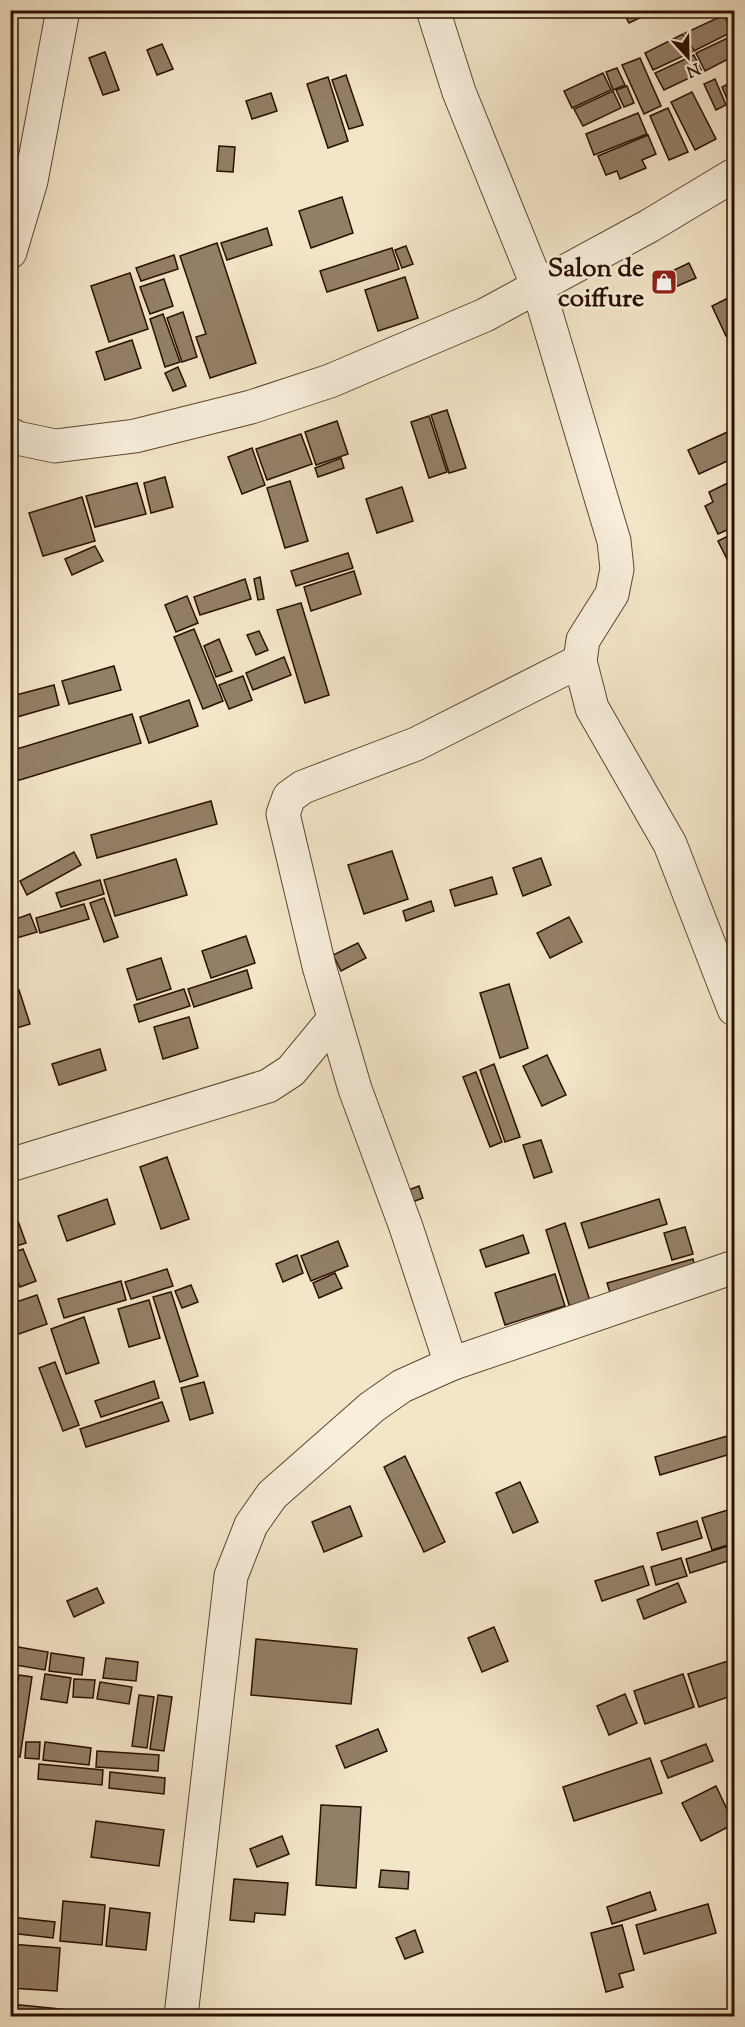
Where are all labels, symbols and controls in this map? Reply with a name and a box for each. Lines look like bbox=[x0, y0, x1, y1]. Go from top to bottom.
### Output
north arrow bbox=[658, 27, 718, 87]
text: N bbox=[682, 56, 703, 82]
place label: Salon de coiffure bbox=[548, 251, 644, 318]
shop icon: Salon de coiffure bbox=[649, 267, 679, 297]

